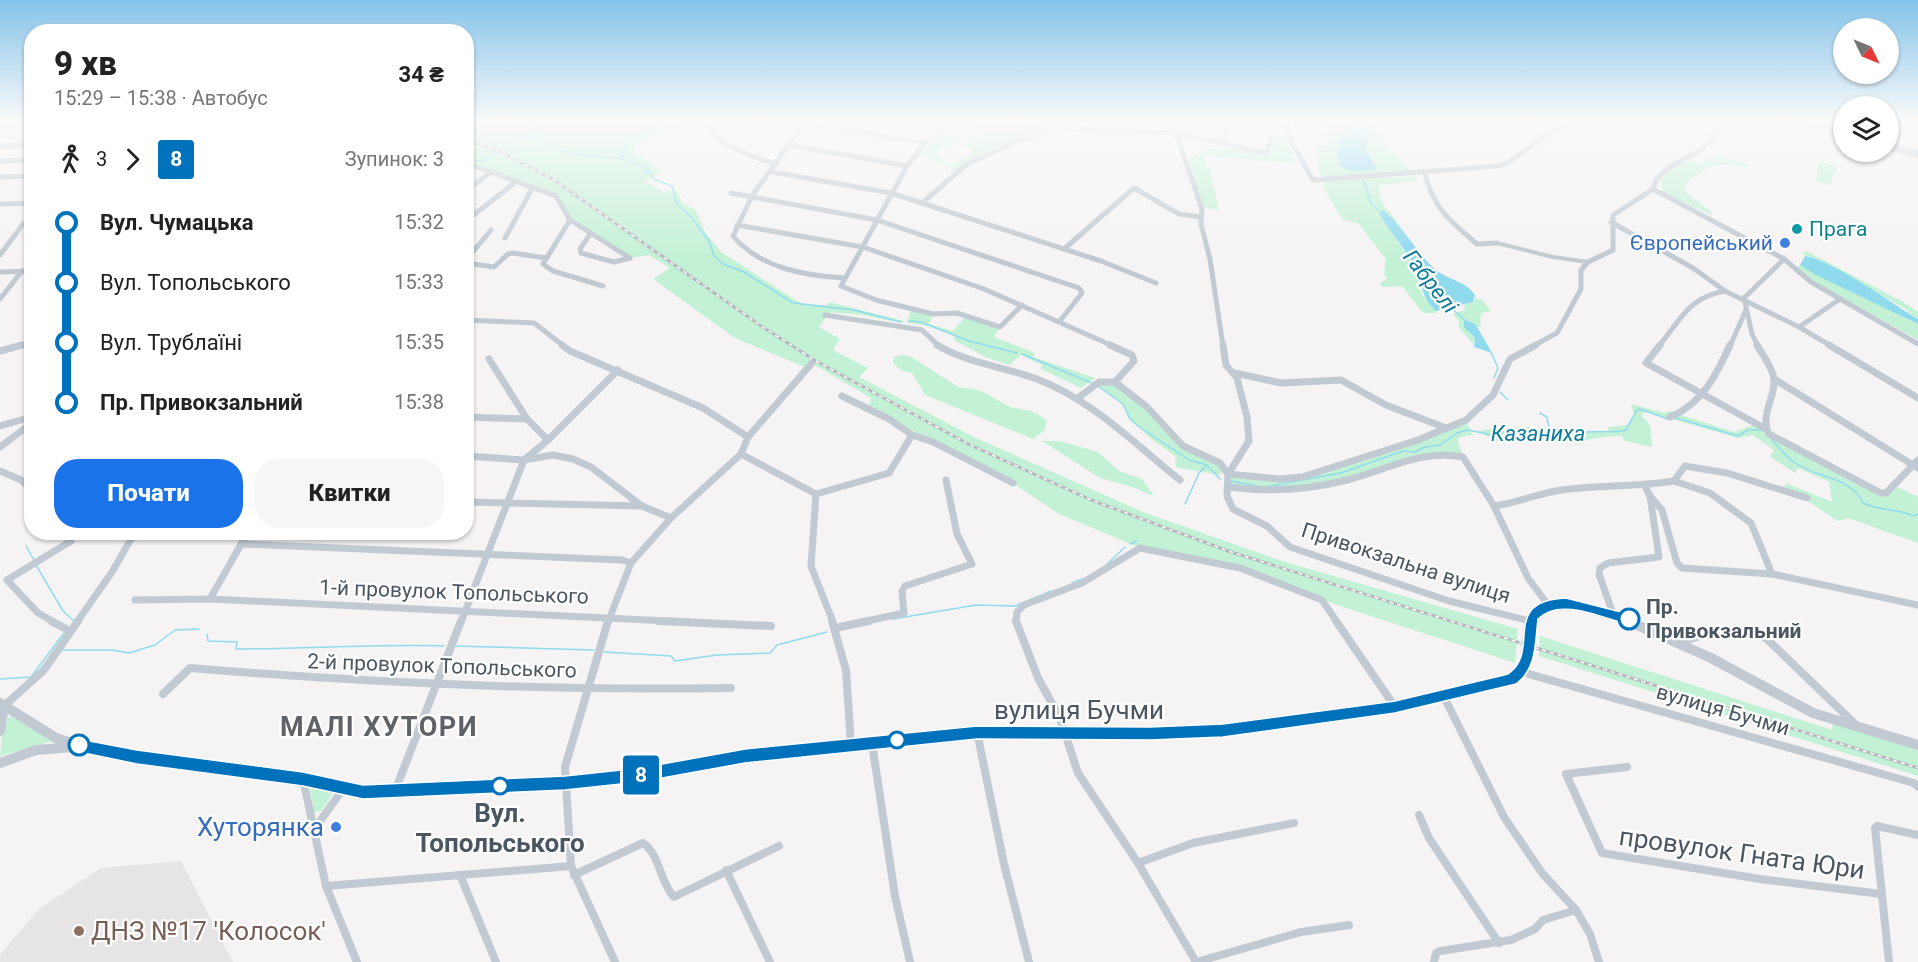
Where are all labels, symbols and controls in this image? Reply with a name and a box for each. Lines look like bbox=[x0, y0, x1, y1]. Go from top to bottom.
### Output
north arrow bbox=[1833, 18, 1899, 84]
map controls bbox=[1833, 18, 1899, 162]
text: 9 хв bbox=[54, 44, 117, 83]
text: 34 ₴ bbox=[399, 62, 444, 87]
text: 15:29 – 15:38 · Автобус bbox=[54, 86, 268, 110]
button: layers bbox=[1833, 96, 1899, 162]
icon: walk bbox=[54, 143, 87, 176]
icon: forward bbox=[116, 143, 149, 176]
text: 3 bbox=[96, 147, 107, 171]
text: 8 bbox=[170, 147, 182, 171]
text: Зупинок: 3 bbox=[345, 147, 444, 171]
text: Вул. Чумацька bbox=[100, 210, 254, 235]
text: 15:32 bbox=[394, 210, 444, 234]
place label: Прага bbox=[1809, 217, 1867, 241]
marker: Прага bbox=[1790, 222, 1804, 236]
place label: Європейський bbox=[1630, 231, 1773, 255]
marker: Європейський bbox=[1778, 236, 1792, 250]
water label: Габрелі bbox=[1398, 245, 1464, 319]
text: Вул. Топольського bbox=[100, 270, 291, 295]
text: 15:33 bbox=[394, 270, 444, 294]
text: Вул. Трублаїні bbox=[100, 330, 242, 355]
text: 15:35 bbox=[394, 330, 444, 354]
text: Пр. Привокзальний bbox=[100, 390, 303, 415]
text: 15:38 bbox=[394, 390, 444, 414]
water label: Казаниха bbox=[1491, 421, 1585, 446]
button: Почати bbox=[54, 459, 243, 528]
button: Квитки bbox=[255, 459, 444, 528]
street label: Привокзальна вулиця bbox=[1298, 518, 1514, 608]
street label: 1-й провулок Топольського bbox=[319, 575, 589, 609]
place label: Пр. Привокзальний bbox=[1646, 595, 1801, 643]
marker: Пр. Привокзальний bbox=[1618, 608, 1640, 630]
street label: 2-й провулок Топольського bbox=[307, 649, 577, 683]
street label: вулиця Бучми bbox=[1654, 680, 1792, 740]
street label: вулиця Бучми bbox=[994, 695, 1164, 725]
district label: МАЛІ ХУТОРИ bbox=[280, 711, 478, 743]
unlabelled marker bbox=[888, 731, 906, 749]
unlabelled marker bbox=[68, 734, 90, 756]
line badge: 8 bbox=[622, 756, 660, 794]
text: 8 bbox=[635, 763, 647, 787]
marker: Вул. Топольського bbox=[491, 777, 509, 795]
place label: Вул. Топольського bbox=[415, 798, 585, 858]
place label: Хуторянка bbox=[197, 812, 324, 842]
marker: Хуторянка bbox=[329, 820, 343, 834]
street label: провулок Гната Юри bbox=[1617, 821, 1867, 885]
place label: ДНЗ №17 'Колосок' bbox=[91, 916, 326, 946]
marker: ДНЗ №17 'Колосок' bbox=[72, 924, 86, 938]

